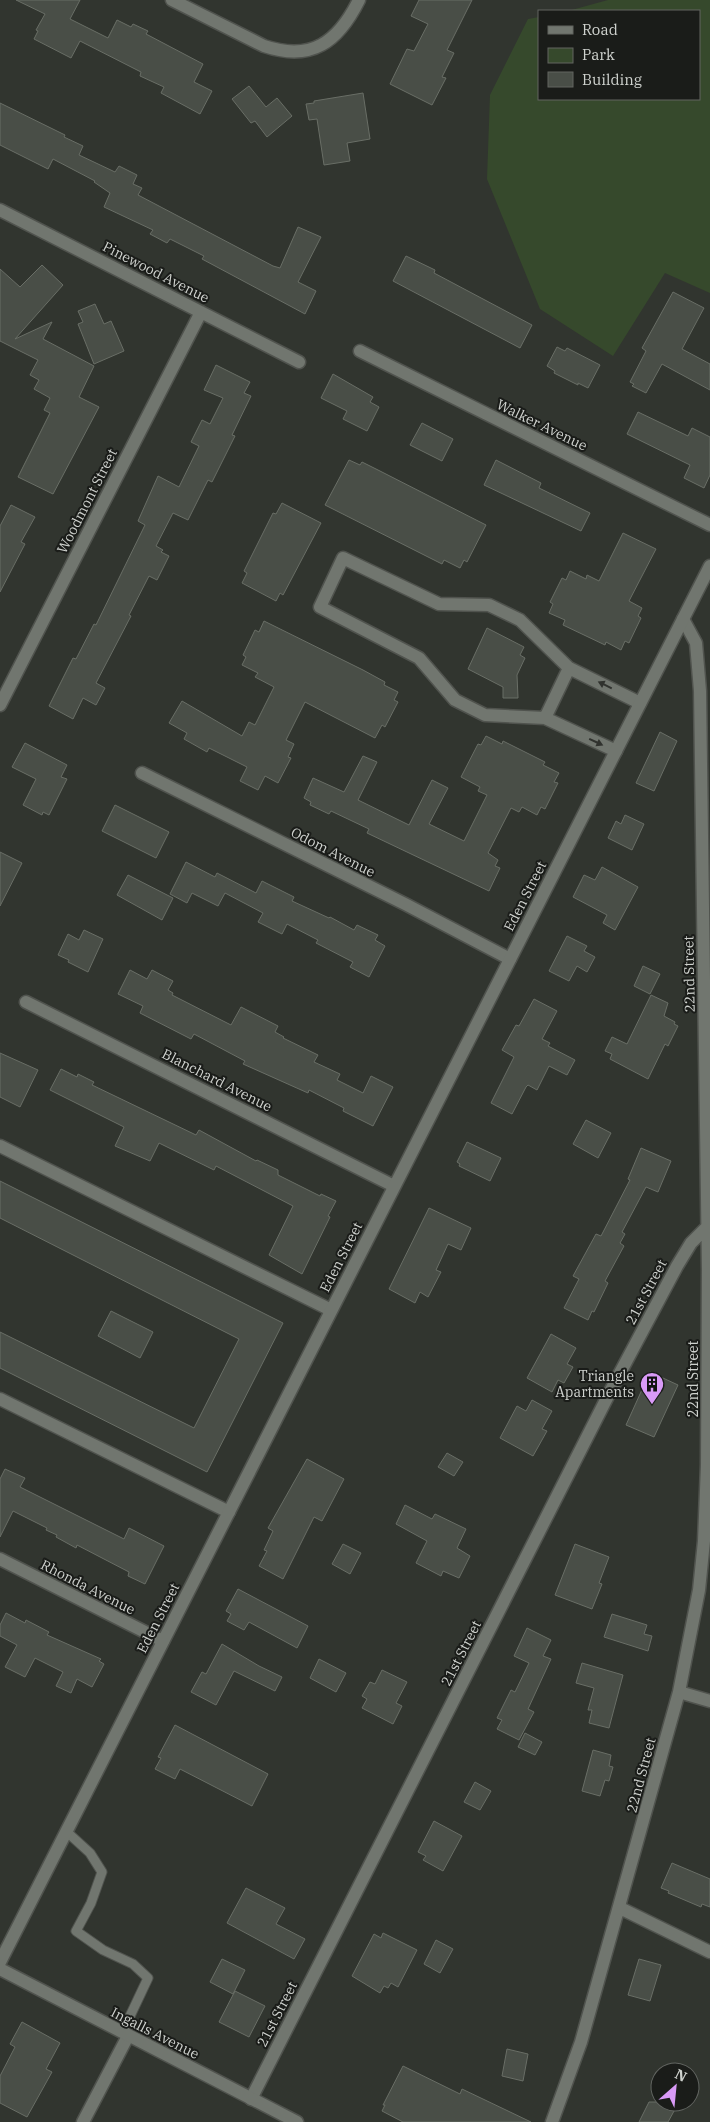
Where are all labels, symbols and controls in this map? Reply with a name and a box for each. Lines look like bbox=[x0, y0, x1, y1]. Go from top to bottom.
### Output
legend bbox=[538, 10, 700, 100]
text: Road bbox=[582, 20, 618, 39]
text: Park bbox=[582, 45, 615, 64]
text: Building bbox=[582, 70, 642, 89]
street label: Pinewood Avenue bbox=[100, 237, 212, 307]
street label: Walker Avenue bbox=[494, 395, 590, 455]
street label: Woodmont Street bbox=[53, 446, 121, 556]
one-way arrow bbox=[598, 681, 612, 689]
one-way arrow bbox=[589, 738, 603, 746]
street label: Odom Avenue bbox=[288, 823, 378, 881]
street label: Eden Street bbox=[500, 858, 550, 934]
street label: 22nd Street bbox=[679, 935, 699, 1013]
street label: Blanchard Avenue bbox=[159, 1045, 275, 1115]
street label: Eden Street bbox=[316, 1219, 366, 1295]
street label: 21st Street bbox=[621, 1256, 671, 1328]
street label: 22nd Street bbox=[684, 1341, 702, 1417]
place label: Triangle Apartments bbox=[555, 1367, 634, 1401]
building icon: Triangle Apartments bbox=[639, 1371, 665, 1405]
street label: Rhonda Avenue bbox=[38, 1555, 138, 1619]
street label: Eden Street bbox=[133, 1580, 183, 1656]
street label: 21st Street bbox=[437, 1617, 485, 1689]
street label: 22nd Street bbox=[622, 1736, 660, 1814]
street label: 21st Street bbox=[253, 1978, 301, 2050]
street label: Ingalls Avenue bbox=[108, 2003, 202, 2063]
north arrow bbox=[650, 2062, 700, 2112]
text: N bbox=[672, 2065, 690, 2086]

